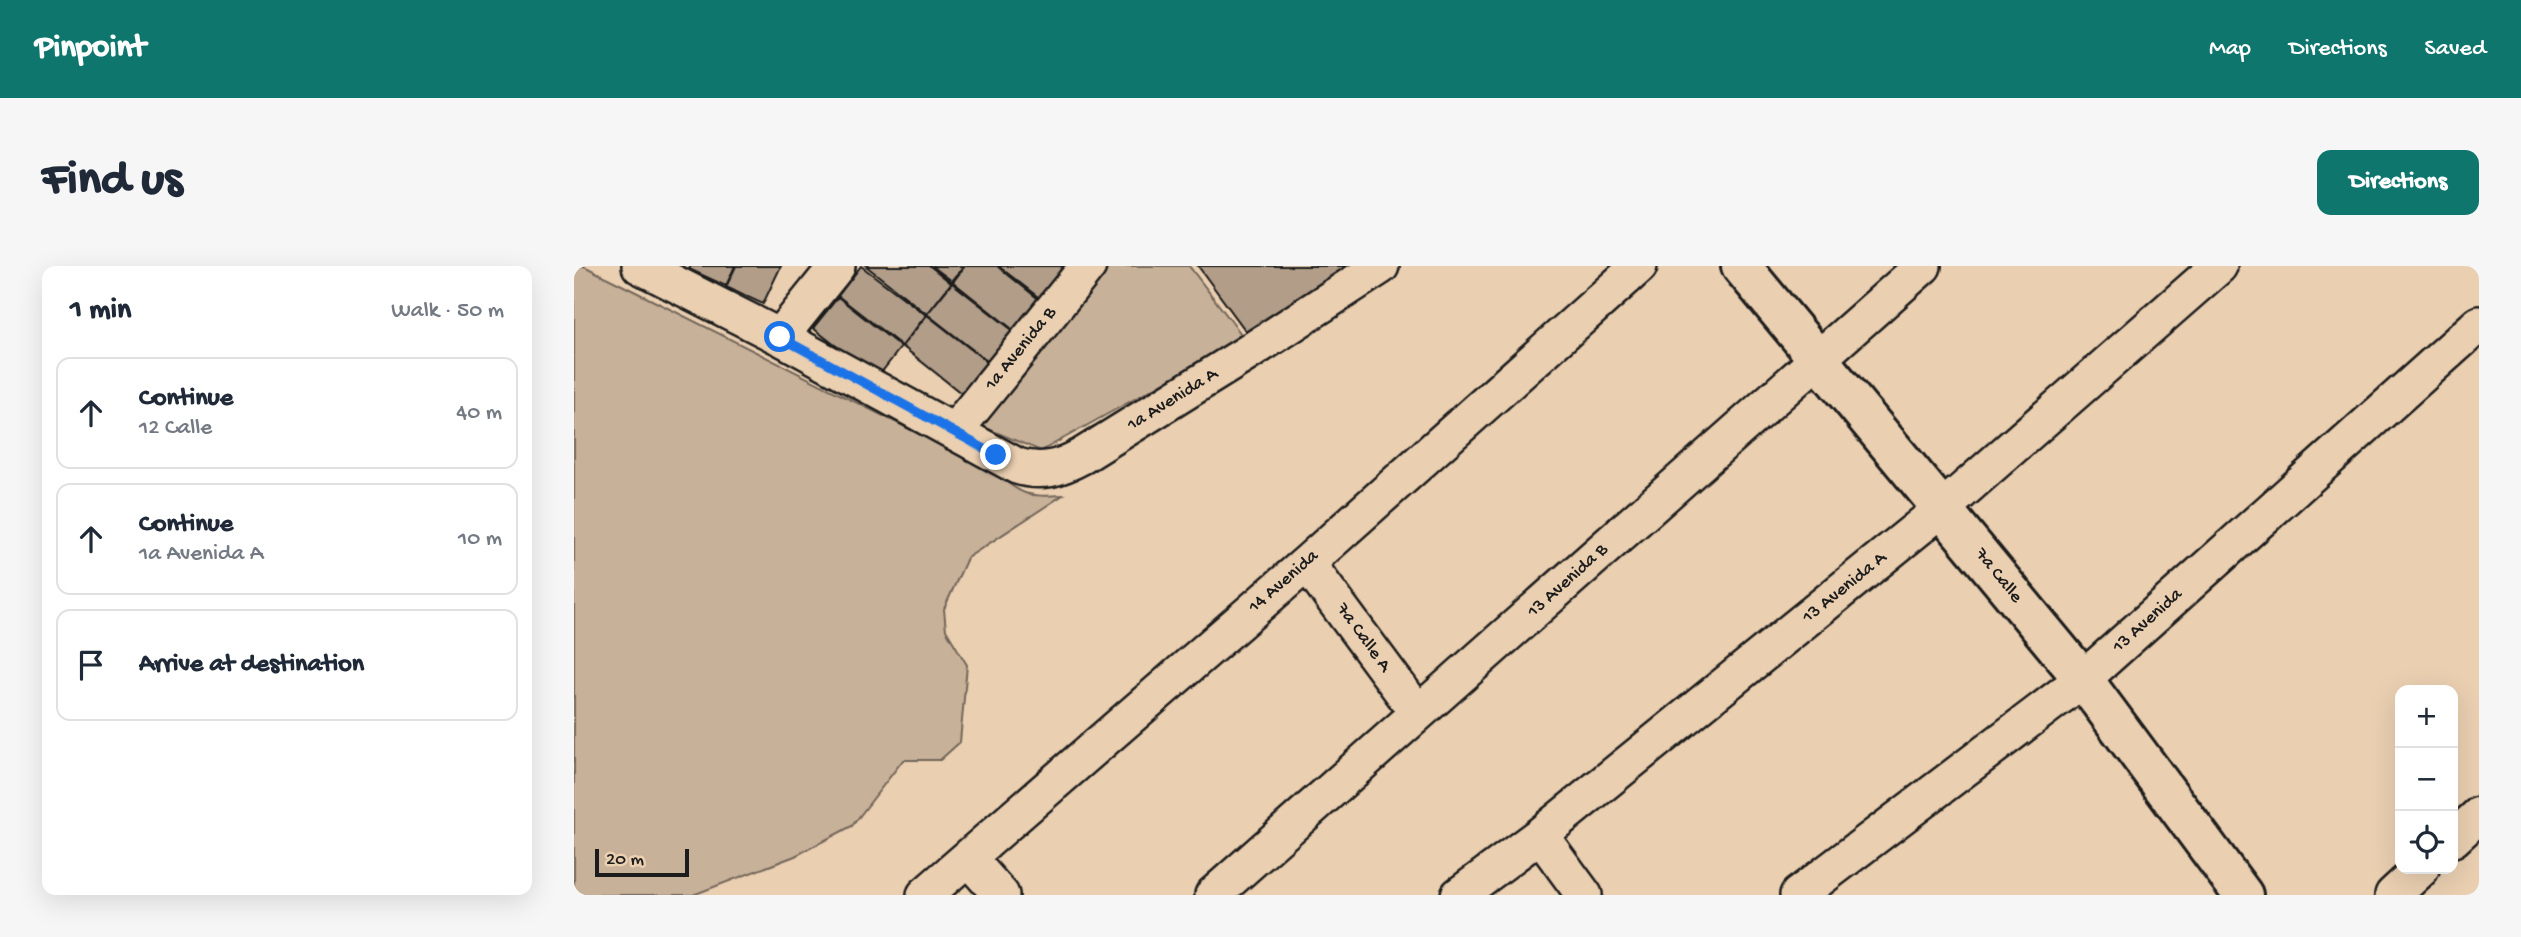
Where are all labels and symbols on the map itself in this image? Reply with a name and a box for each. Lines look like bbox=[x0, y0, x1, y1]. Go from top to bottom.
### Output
street label: 1a Avenida B bbox=[980, 301, 1063, 396]
route start bbox=[764, 321, 795, 352]
street label: 1a Avenida A bbox=[1123, 362, 1224, 437]
route end bbox=[980, 439, 1011, 470]
street label: 13 Avenida B bbox=[1522, 538, 1614, 624]
street label: 7a Calle bbox=[1968, 543, 2027, 608]
street label: 14 Avenida bbox=[1243, 544, 1325, 619]
street label: 13 Avenida A bbox=[1797, 546, 1893, 630]
street label: 13 Avenida bbox=[2108, 583, 2189, 659]
street label: 7a Calle A bbox=[1330, 598, 1397, 678]
scale bar bbox=[595, 846, 690, 878]

